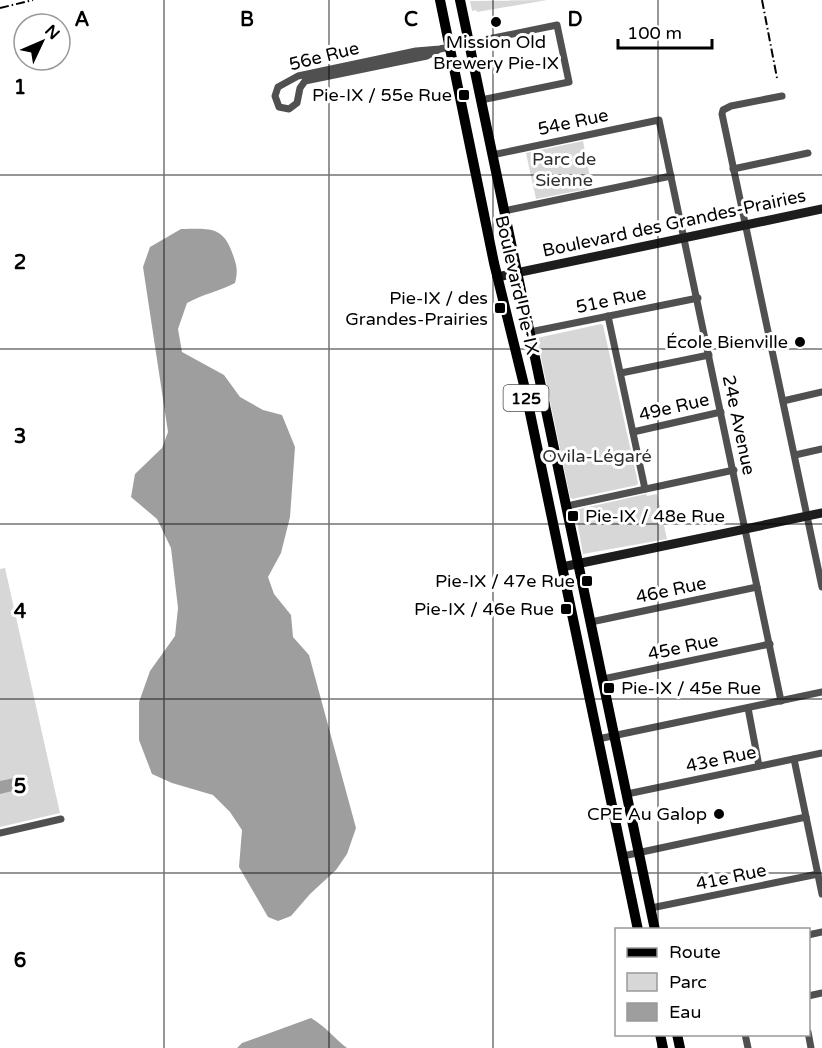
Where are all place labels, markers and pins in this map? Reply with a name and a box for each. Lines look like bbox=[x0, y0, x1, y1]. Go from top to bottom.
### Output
marker: Mission Old Brewery Pie-IX bbox=[489, 15, 503, 29]
place label: Mission Old Brewery Pie-IX bbox=[433, 31, 559, 74]
place label: Pie-IX / 55e Rue bbox=[312, 84, 452, 106]
marker: Pie-IX / 55e Rue bbox=[457, 88, 471, 102]
place label: Pie-IX / des Grandes-Prairies bbox=[345, 287, 488, 330]
marker: Pie-IX / des Grandes-Prairies bbox=[493, 301, 507, 315]
place label: École Bienville bbox=[666, 331, 788, 353]
marker: École Bienville bbox=[793, 335, 807, 349]
place label: Pie-IX / 48e Rue bbox=[585, 505, 725, 527]
marker: Pie-IX / 48e Rue bbox=[566, 509, 580, 523]
place label: Pie-IX / 47e Rue bbox=[435, 570, 575, 592]
marker: Pie-IX / 47e Rue bbox=[580, 574, 594, 588]
place label: Pie-IX / 46e Rue bbox=[414, 598, 554, 620]
marker: Pie-IX / 46e Rue bbox=[559, 602, 573, 616]
place label: Pie-IX / 45e Rue bbox=[621, 677, 761, 699]
marker: Pie-IX / 45e Rue bbox=[602, 681, 616, 695]
place label: CPE Au Galop bbox=[587, 803, 707, 825]
marker: CPE Au Galop bbox=[712, 807, 726, 821]

